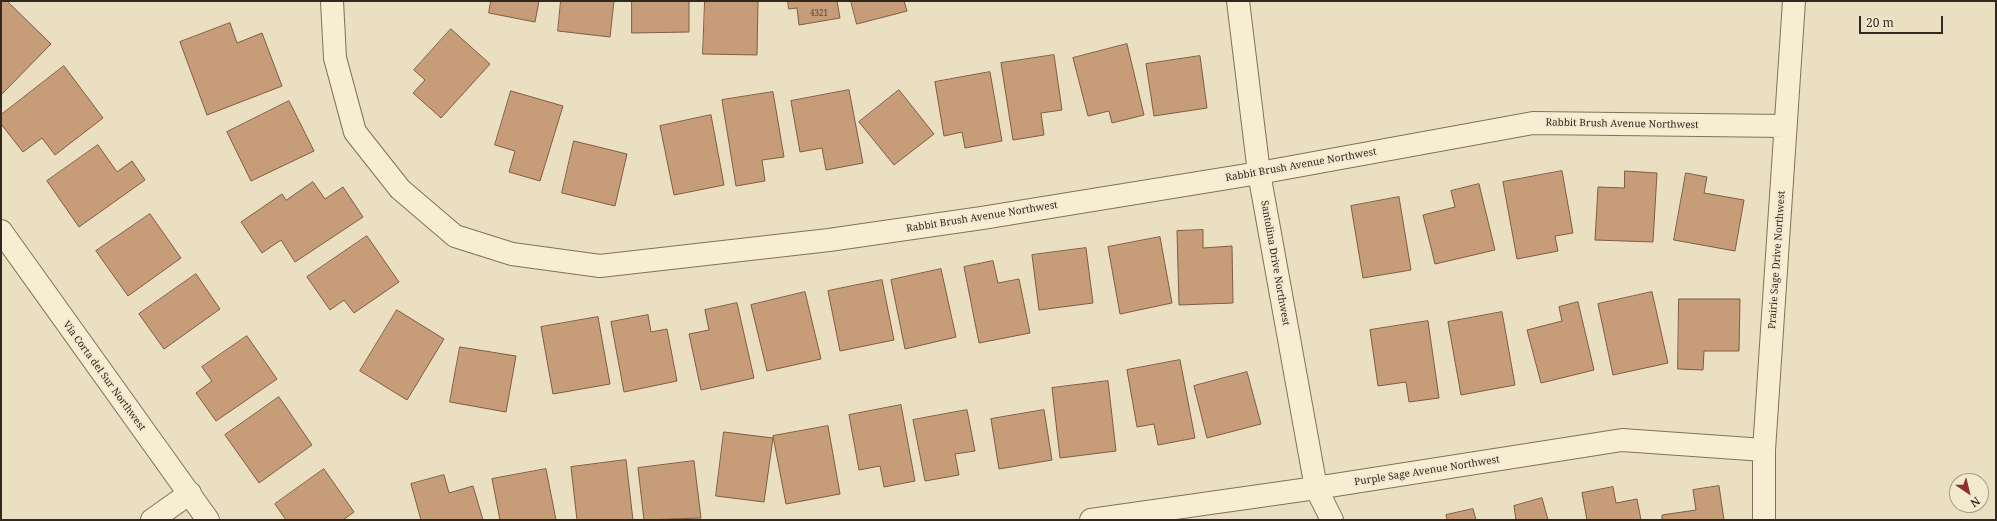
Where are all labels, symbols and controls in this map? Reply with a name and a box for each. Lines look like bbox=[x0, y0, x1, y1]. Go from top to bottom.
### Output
scale bar bbox=[1861, 8, 1945, 34]
house number: 4321 bbox=[810, 9, 828, 19]
text: 20 m bbox=[1866, 14, 1894, 31]
street label: Rabbit Brush Avenue Northwest bbox=[1545, 117, 1699, 131]
street label: Rabbit Brush Avenue Northwest bbox=[1225, 146, 1377, 184]
street label: Prairie Sage Drive Northwest bbox=[1766, 190, 1788, 330]
street label: Rabbit Brush Avenue Northwest bbox=[905, 199, 1059, 235]
street label: Santolina Drive Northwest bbox=[1258, 200, 1292, 326]
street label: Via Corta del Sur Northwest bbox=[60, 319, 148, 433]
street label: Purple Sage Avenue Northwest bbox=[1353, 454, 1501, 488]
north arrow bbox=[1949, 473, 1989, 513]
text: N bbox=[1968, 494, 1983, 511]

